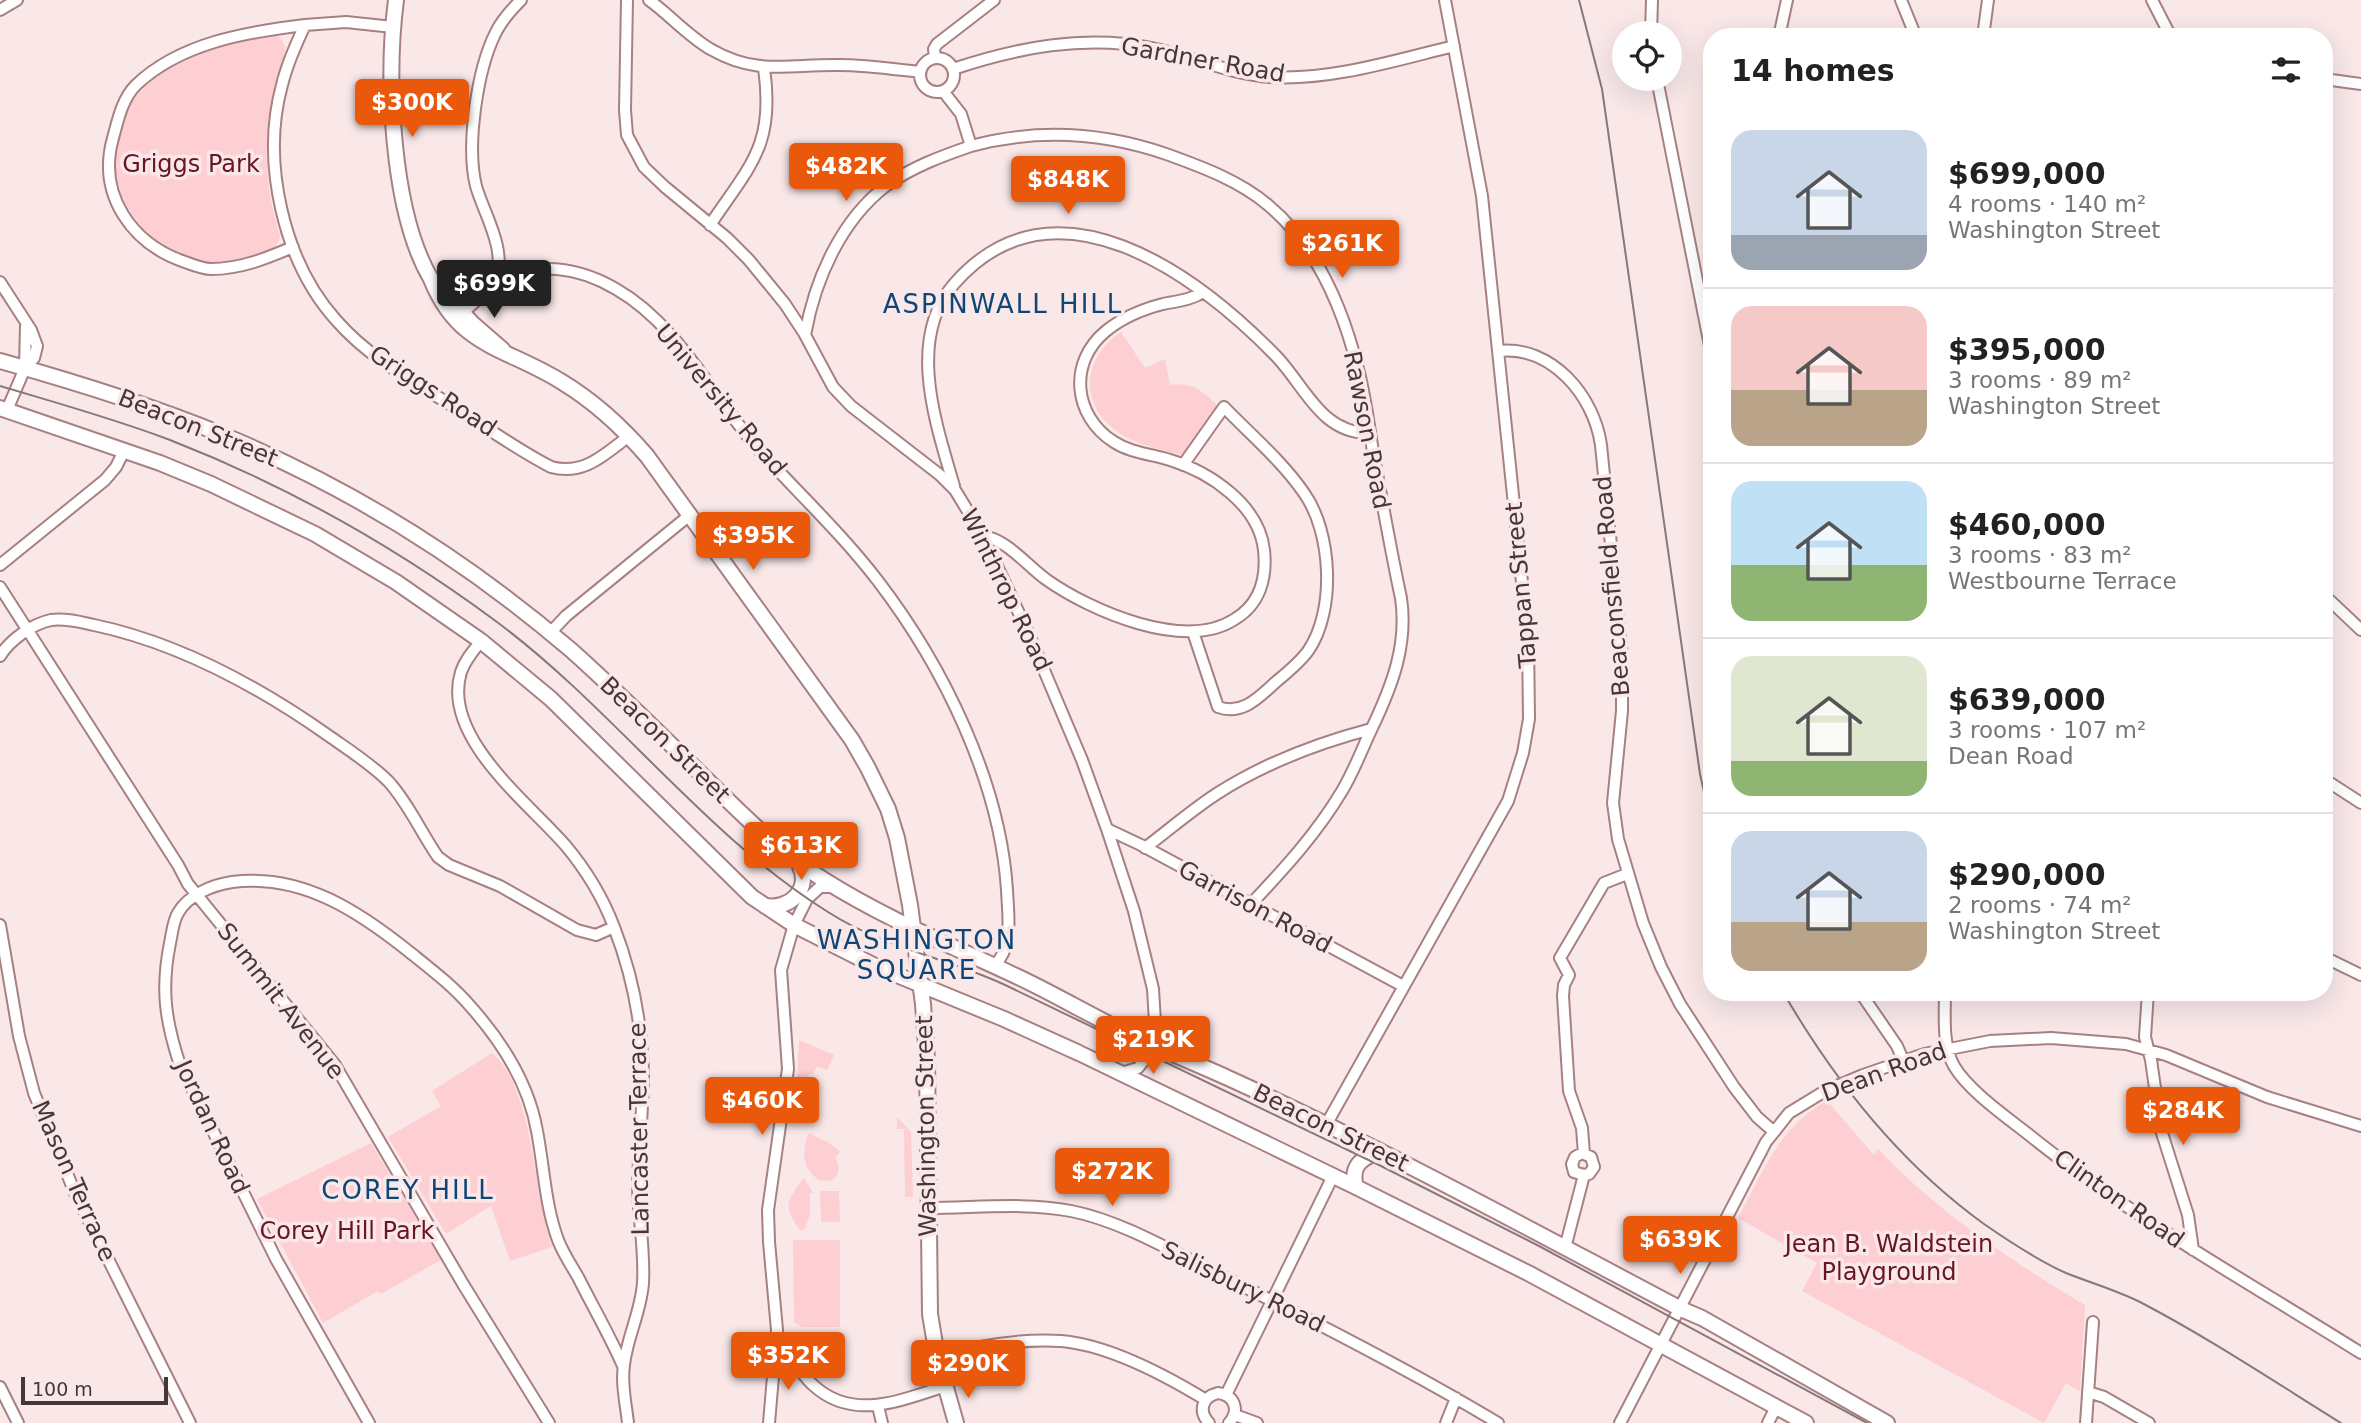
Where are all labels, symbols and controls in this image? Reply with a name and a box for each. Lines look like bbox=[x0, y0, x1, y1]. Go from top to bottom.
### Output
map controls bbox=[1612, 21, 1682, 91]
button: locate bbox=[1612, 21, 1682, 91]
street label: Gardner Road bbox=[1119, 32, 1287, 88]
icon: filters bbox=[2267, 51, 2305, 89]
text: 14 homes bbox=[1731, 53, 1895, 88]
pin: $300K bbox=[363, 80, 461, 139]
text: $300K bbox=[371, 89, 453, 115]
pin: $482K bbox=[797, 144, 895, 203]
park label: Griggs Park bbox=[122, 150, 260, 178]
text: $482K bbox=[805, 153, 887, 179]
pin: $848K bbox=[1019, 156, 1117, 216]
text: $699,000 bbox=[1948, 156, 2106, 191]
icon: home bbox=[1787, 158, 1871, 242]
text: $848K bbox=[1027, 166, 1109, 192]
text: 4 rooms · 140 m² bbox=[1948, 191, 2146, 217]
text: Washington Street bbox=[1948, 217, 2160, 243]
pin: $261K bbox=[1293, 220, 1391, 280]
text: $261K bbox=[1301, 230, 1383, 256]
pin: $699K bbox=[445, 260, 543, 320]
text: $699K bbox=[453, 270, 535, 296]
district label: ASPINWALL HILL bbox=[883, 289, 1123, 319]
street label: University Road bbox=[650, 319, 792, 481]
text: $395,000 bbox=[1948, 332, 2106, 367]
icon: home bbox=[1787, 334, 1871, 418]
street label: Griggs Road bbox=[364, 340, 502, 442]
street label: Rawson Road bbox=[1338, 348, 1396, 512]
text: 3 rooms · 89 m² bbox=[1948, 367, 2132, 393]
street label: Beacon Street bbox=[114, 383, 282, 473]
text: Washington Street bbox=[1948, 393, 2160, 419]
street label: Beaconsfield Road bbox=[1588, 475, 1636, 697]
street label: Tappan Street bbox=[1500, 501, 1542, 670]
street label: Winthrop Road bbox=[955, 504, 1057, 676]
text: $460,000 bbox=[1948, 507, 2106, 542]
icon: home bbox=[1787, 509, 1871, 593]
pin: $395K bbox=[704, 512, 802, 572]
text: $395K bbox=[712, 522, 794, 548]
text: 3 rooms · 83 m² bbox=[1948, 542, 2132, 568]
text: Westbourne Terrace bbox=[1948, 568, 2177, 594]
street label: Beacon Street bbox=[594, 671, 736, 809]
text: $639,000 bbox=[1948, 682, 2106, 717]
icon: home bbox=[1787, 684, 1871, 768]
text: 3 rooms · 107 m² bbox=[1948, 717, 2146, 743]
text: Dean Road bbox=[1948, 743, 2074, 769]
pin: $613K bbox=[752, 822, 850, 882]
text: $613K bbox=[760, 832, 842, 858]
street label: Garrison Road bbox=[1174, 855, 1336, 959]
text: $290,000 bbox=[1948, 857, 2106, 892]
icon: home bbox=[1787, 859, 1871, 943]
text: 2 rooms · 74 m² bbox=[1948, 892, 2132, 918]
street label: Summit Avenue bbox=[211, 917, 351, 1085]
text: Washington Street bbox=[1948, 918, 2160, 944]
district label: WASHINGTON SQUARE bbox=[817, 925, 1017, 985]
street label: Washington Street bbox=[910, 1015, 942, 1237]
pin: $219K bbox=[1104, 1016, 1202, 1076]
street label: Lancaster Terrace bbox=[623, 1022, 655, 1236]
text: $219K bbox=[1112, 1026, 1194, 1052]
street label: Dean Road bbox=[1818, 1036, 1950, 1108]
street label: Jordan Road bbox=[168, 1054, 255, 1198]
pin: $460K bbox=[713, 1078, 811, 1137]
street label: Beacon Street bbox=[1249, 1078, 1413, 1178]
text: $460K bbox=[721, 1087, 803, 1113]
pin: $284K bbox=[2134, 1088, 2232, 1147]
street label: Mason Terrace bbox=[26, 1096, 122, 1266]
text: $284K bbox=[2142, 1097, 2224, 1123]
street label: Clinton Road bbox=[2049, 1144, 2189, 1254]
pin: $272K bbox=[1063, 1148, 1161, 1208]
text: $272K bbox=[1071, 1158, 1153, 1184]
district label: COREY HILL bbox=[321, 1175, 495, 1205]
pin: $639K bbox=[1631, 1216, 1729, 1276]
park label: Corey Hill Park bbox=[260, 1217, 435, 1245]
text: $639K bbox=[1639, 1226, 1721, 1252]
park label: Jean B. Waldstein Playground bbox=[1783, 1230, 1993, 1286]
street label: Salisbury Road bbox=[1157, 1235, 1329, 1339]
pin: $352K bbox=[739, 1332, 837, 1392]
pin: $290K bbox=[919, 1340, 1017, 1400]
text: $352K bbox=[747, 1342, 829, 1368]
text: $290K bbox=[927, 1350, 1009, 1376]
scale bar bbox=[21, 1374, 168, 1406]
text: 100 m bbox=[32, 1378, 93, 1400]

